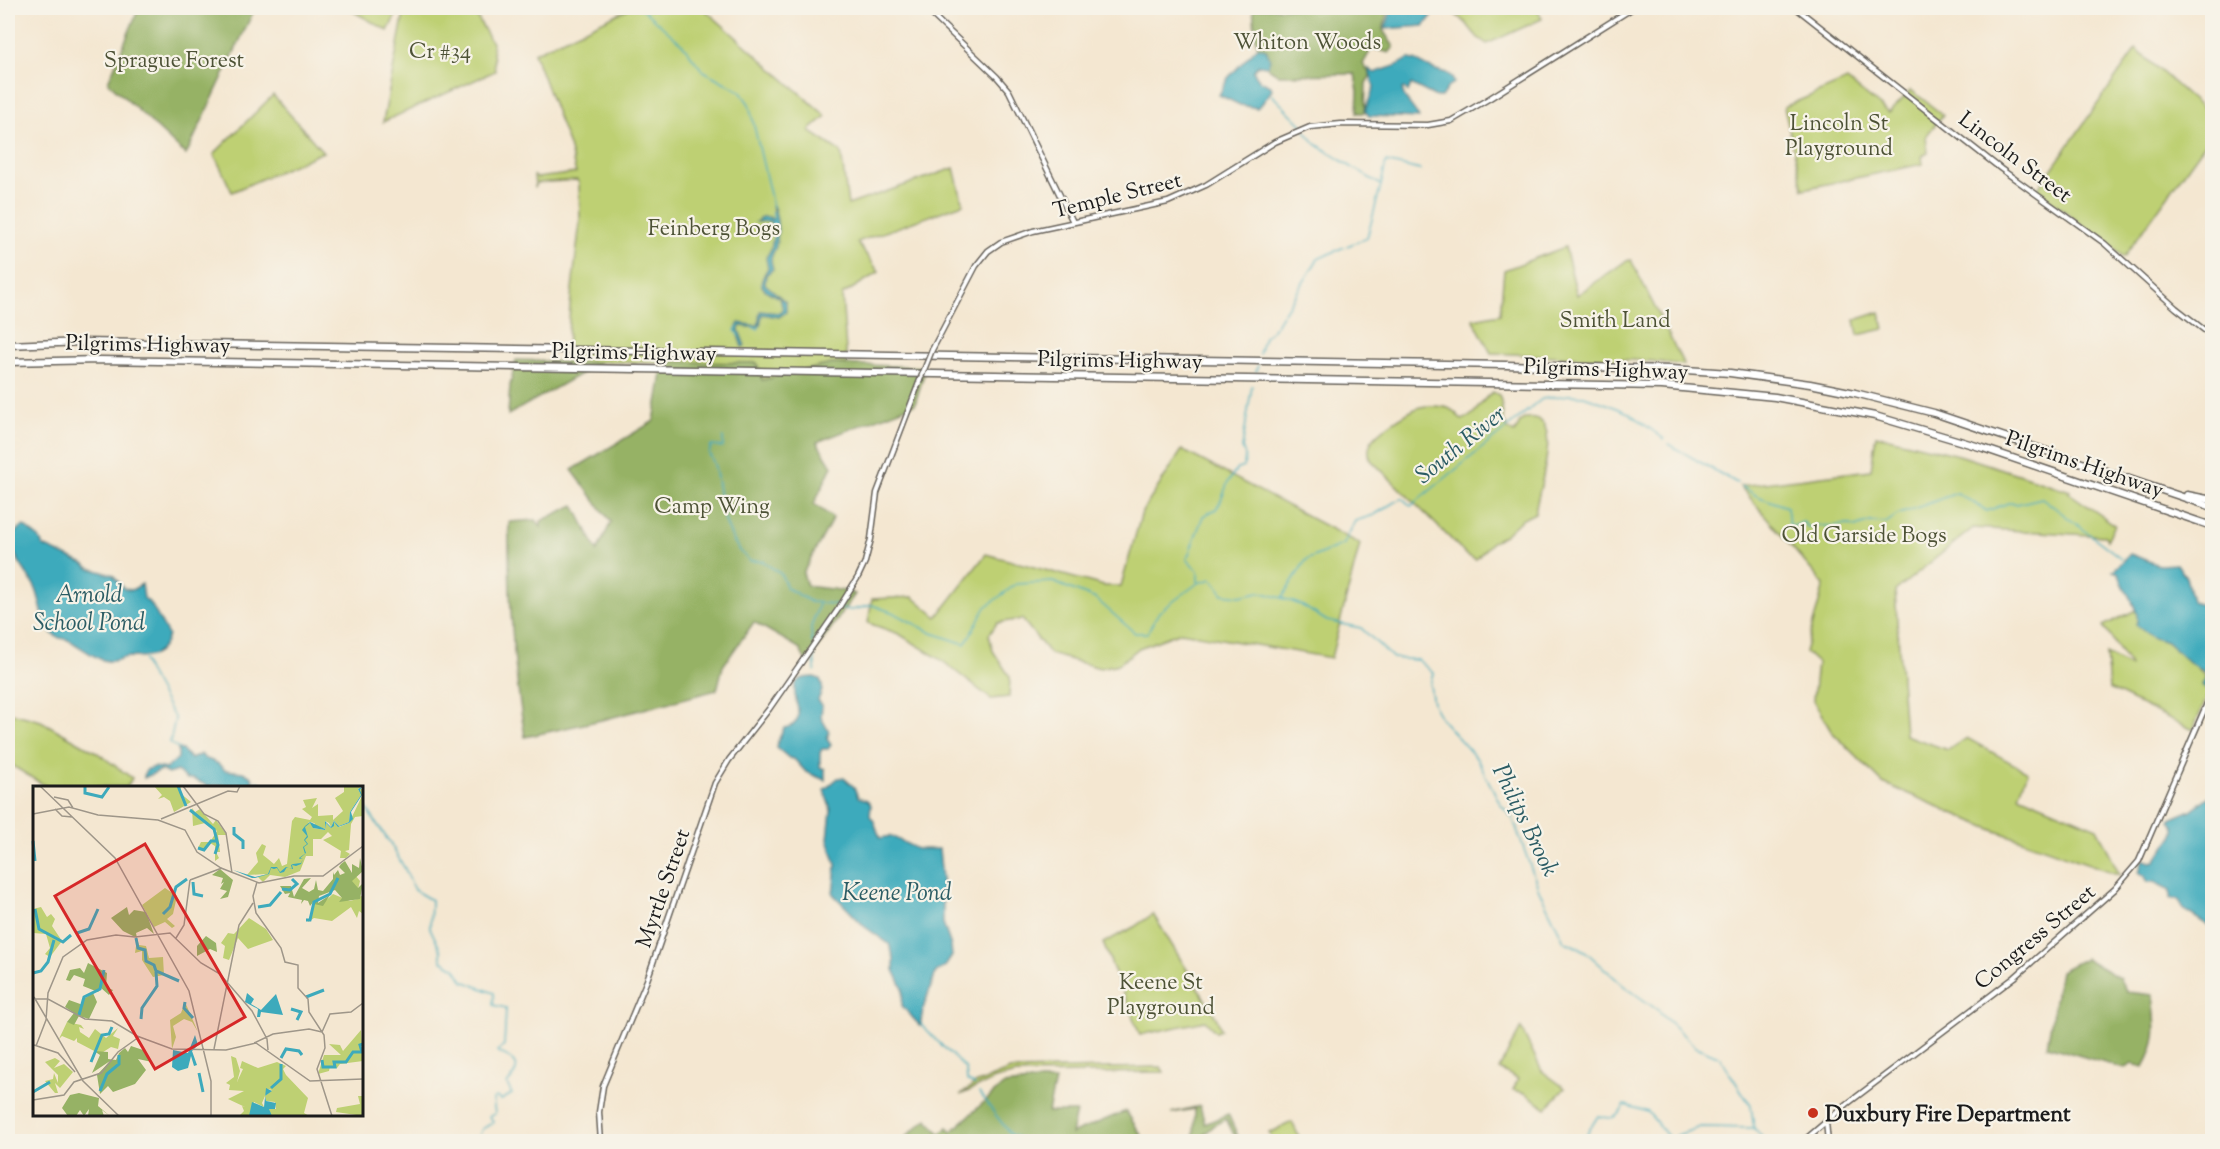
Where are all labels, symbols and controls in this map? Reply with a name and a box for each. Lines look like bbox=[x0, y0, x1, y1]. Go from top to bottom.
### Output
park label: Whiton Woods bbox=[1233, 28, 1381, 60]
park label: Cr #34 bbox=[409, 37, 471, 69]
park label: Sprague Forest bbox=[104, 46, 245, 78]
street label: Lincoln Street bbox=[1951, 105, 2078, 212]
park label: Lincoln St Playground bbox=[1785, 109, 1893, 166]
street label: Temple Street bbox=[1050, 165, 1186, 228]
park label: Feinberg Bogs bbox=[648, 214, 780, 246]
park label: Smith Land bbox=[1559, 306, 1671, 338]
street label: Pilgrims Highway bbox=[65, 329, 231, 363]
street label: Pilgrims Highway bbox=[551, 337, 717, 371]
street label: Pilgrims Highway bbox=[1037, 345, 1203, 379]
street label: Pilgrims Highway bbox=[1523, 352, 1689, 390]
water label: South River bbox=[1408, 398, 1514, 493]
street label: Pilgrims Highway bbox=[2001, 424, 2167, 508]
park label: Camp Wing bbox=[654, 492, 770, 524]
park label: Old Garside Bogs bbox=[1781, 521, 1947, 553]
water label: Arnold School Pond bbox=[33, 579, 145, 641]
water label: Philips Brook bbox=[1482, 759, 1566, 883]
inset map bbox=[33, 786, 363, 1116]
street label: Myrtle Street bbox=[629, 825, 700, 953]
water label: Keene Pond bbox=[842, 877, 952, 911]
street label: Congress Street bbox=[1968, 878, 2104, 999]
park label: Keene St Playground bbox=[1107, 968, 1215, 1025]
place label: Duxbury Fire Department bbox=[1825, 1100, 2071, 1132]
marker: Duxbury Fire Department bbox=[1806, 1106, 1820, 1120]

